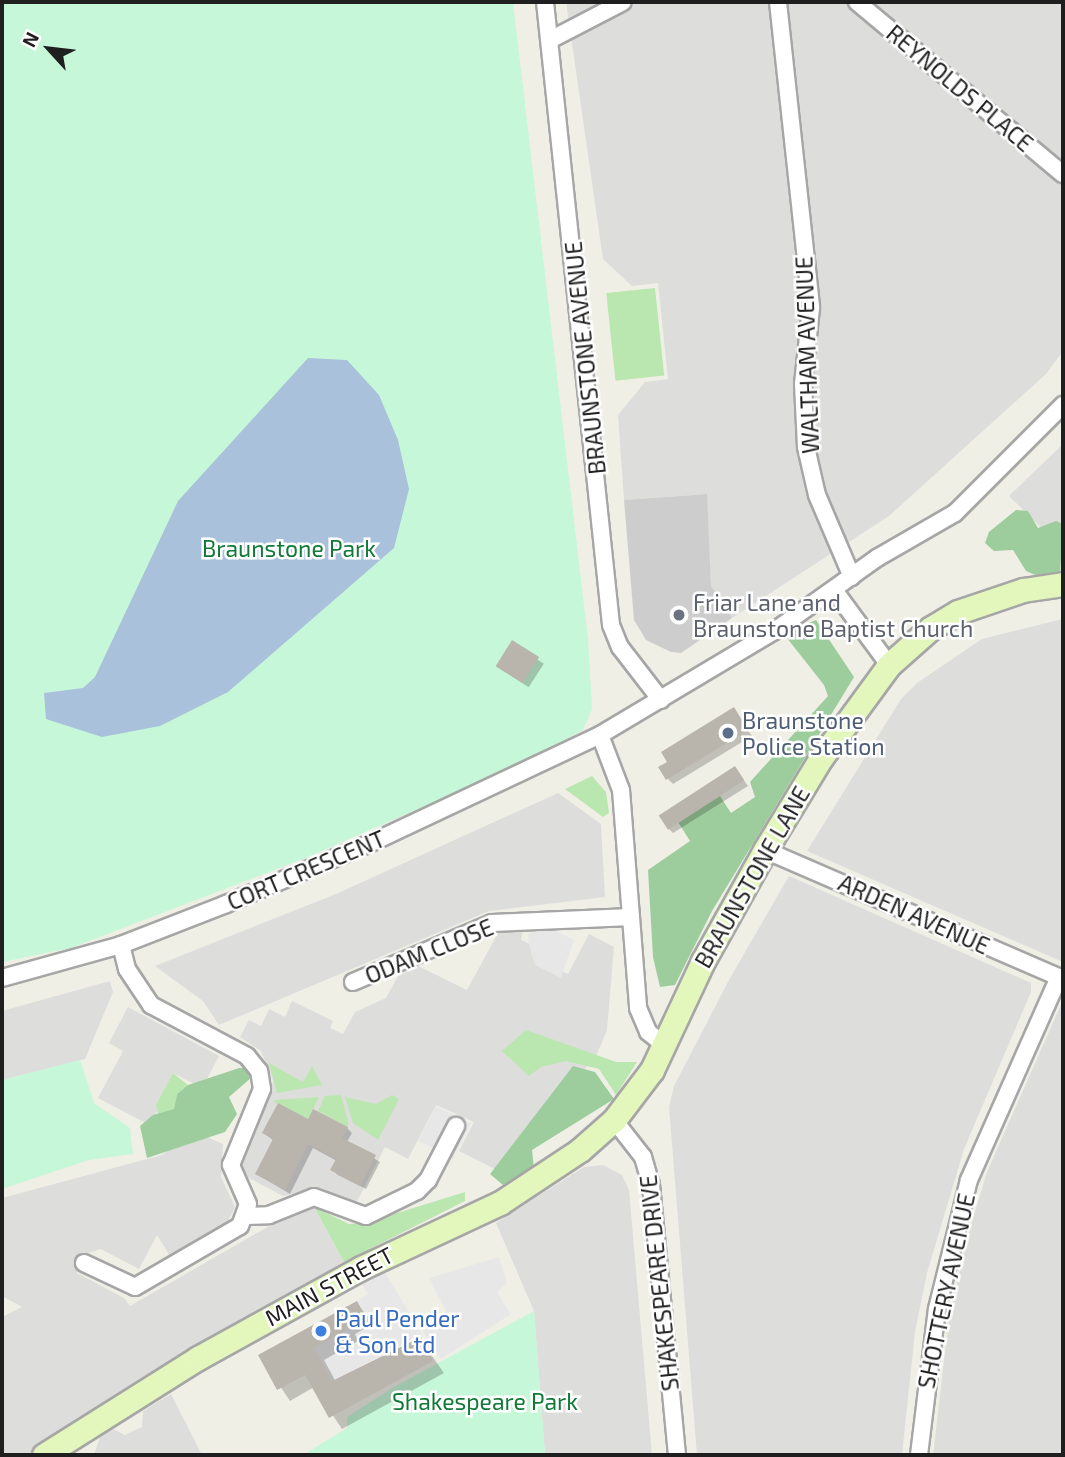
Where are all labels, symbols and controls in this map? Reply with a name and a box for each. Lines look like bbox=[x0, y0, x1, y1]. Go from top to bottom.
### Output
north arrow bbox=[14, 14, 84, 84]
street label: REYNOLDS PLACE bbox=[881, 19, 1039, 157]
text: N bbox=[16, 28, 43, 51]
street label: BRAUNSTONE AVENUE bbox=[559, 240, 611, 476]
street label: WALTHAM AVENUE bbox=[790, 255, 824, 455]
park label: Braunstone Park bbox=[202, 534, 376, 562]
place label: Friar Lane and Braunstone Baptist Church bbox=[693, 588, 973, 642]
marker: Friar Lane and Braunstone Baptist Church bbox=[671, 607, 687, 623]
place label: Braunstone Police Station bbox=[742, 706, 885, 760]
marker: Braunstone Police Station bbox=[720, 725, 736, 741]
street label: BRAUNSTONE LANE bbox=[689, 781, 815, 973]
street label: CORT CRESCENT bbox=[223, 824, 389, 916]
street label: ARDEN AVENUE bbox=[834, 868, 994, 960]
street label: ODAM CLOSE bbox=[361, 913, 497, 989]
street label: SHAKESPEARE DRIVE bbox=[634, 1174, 684, 1392]
street label: SHOTTERY AVENUE bbox=[912, 1190, 980, 1392]
street label: MAIN STREET bbox=[260, 1241, 398, 1331]
place label: Paul Pender & Son Ltd bbox=[335, 1304, 460, 1358]
marker: Paul Pender & Son Ltd bbox=[313, 1323, 329, 1339]
park label: Shakespeare Park bbox=[392, 1387, 578, 1415]

